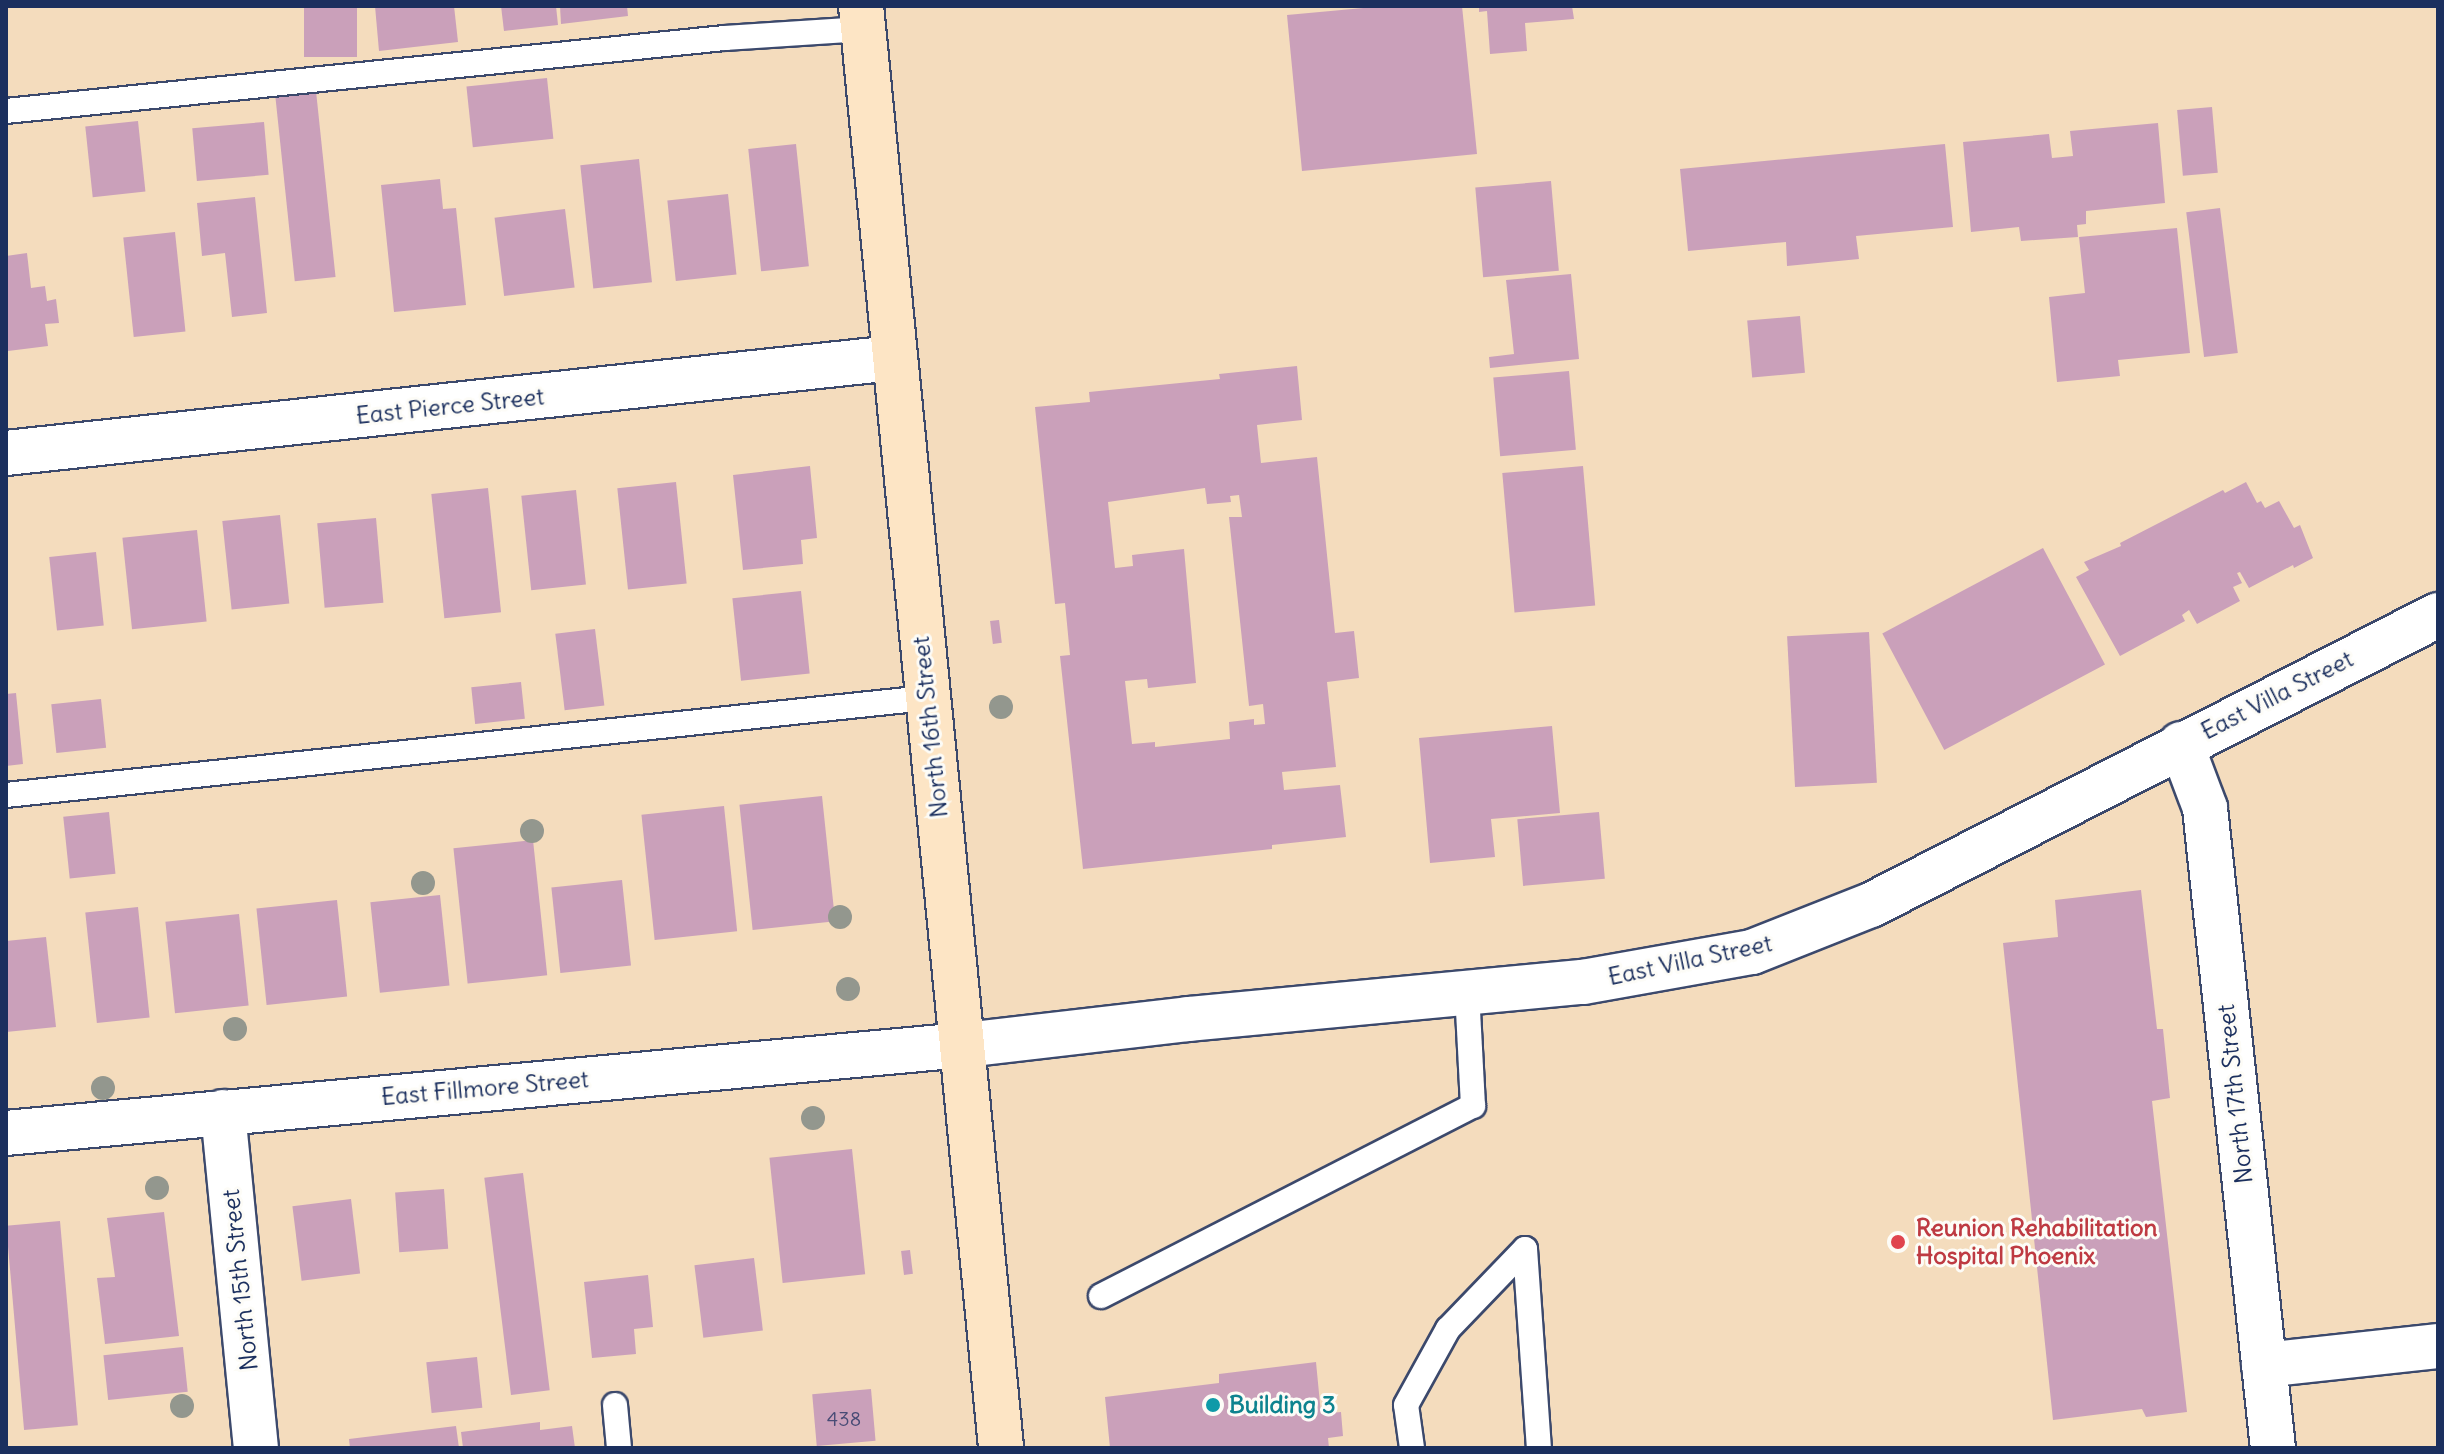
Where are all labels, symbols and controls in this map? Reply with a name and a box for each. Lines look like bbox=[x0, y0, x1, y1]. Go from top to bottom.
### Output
street label: East Pierce Street bbox=[355, 382, 545, 430]
street label: North 16th Street bbox=[906, 635, 954, 819]
street label: East Villa Street bbox=[2196, 644, 2358, 746]
street label: East Villa Street bbox=[1605, 929, 1775, 991]
street label: North 17th Street bbox=[2211, 1003, 2259, 1185]
street label: East Fillmore Street bbox=[380, 1065, 590, 1111]
street label: North 15th Street bbox=[216, 1188, 264, 1372]
place label: Reunion Rehabilitation Hospital Phoenix bbox=[1916, 1214, 2157, 1270]
marker: Reunion Rehabilitation Hospital Phoenix bbox=[1887, 1231, 1909, 1253]
place label: Building 3 bbox=[1229, 1391, 1336, 1419]
marker: Building 3 bbox=[1204, 1396, 1222, 1414]
house number: 438 bbox=[827, 1406, 861, 1430]

